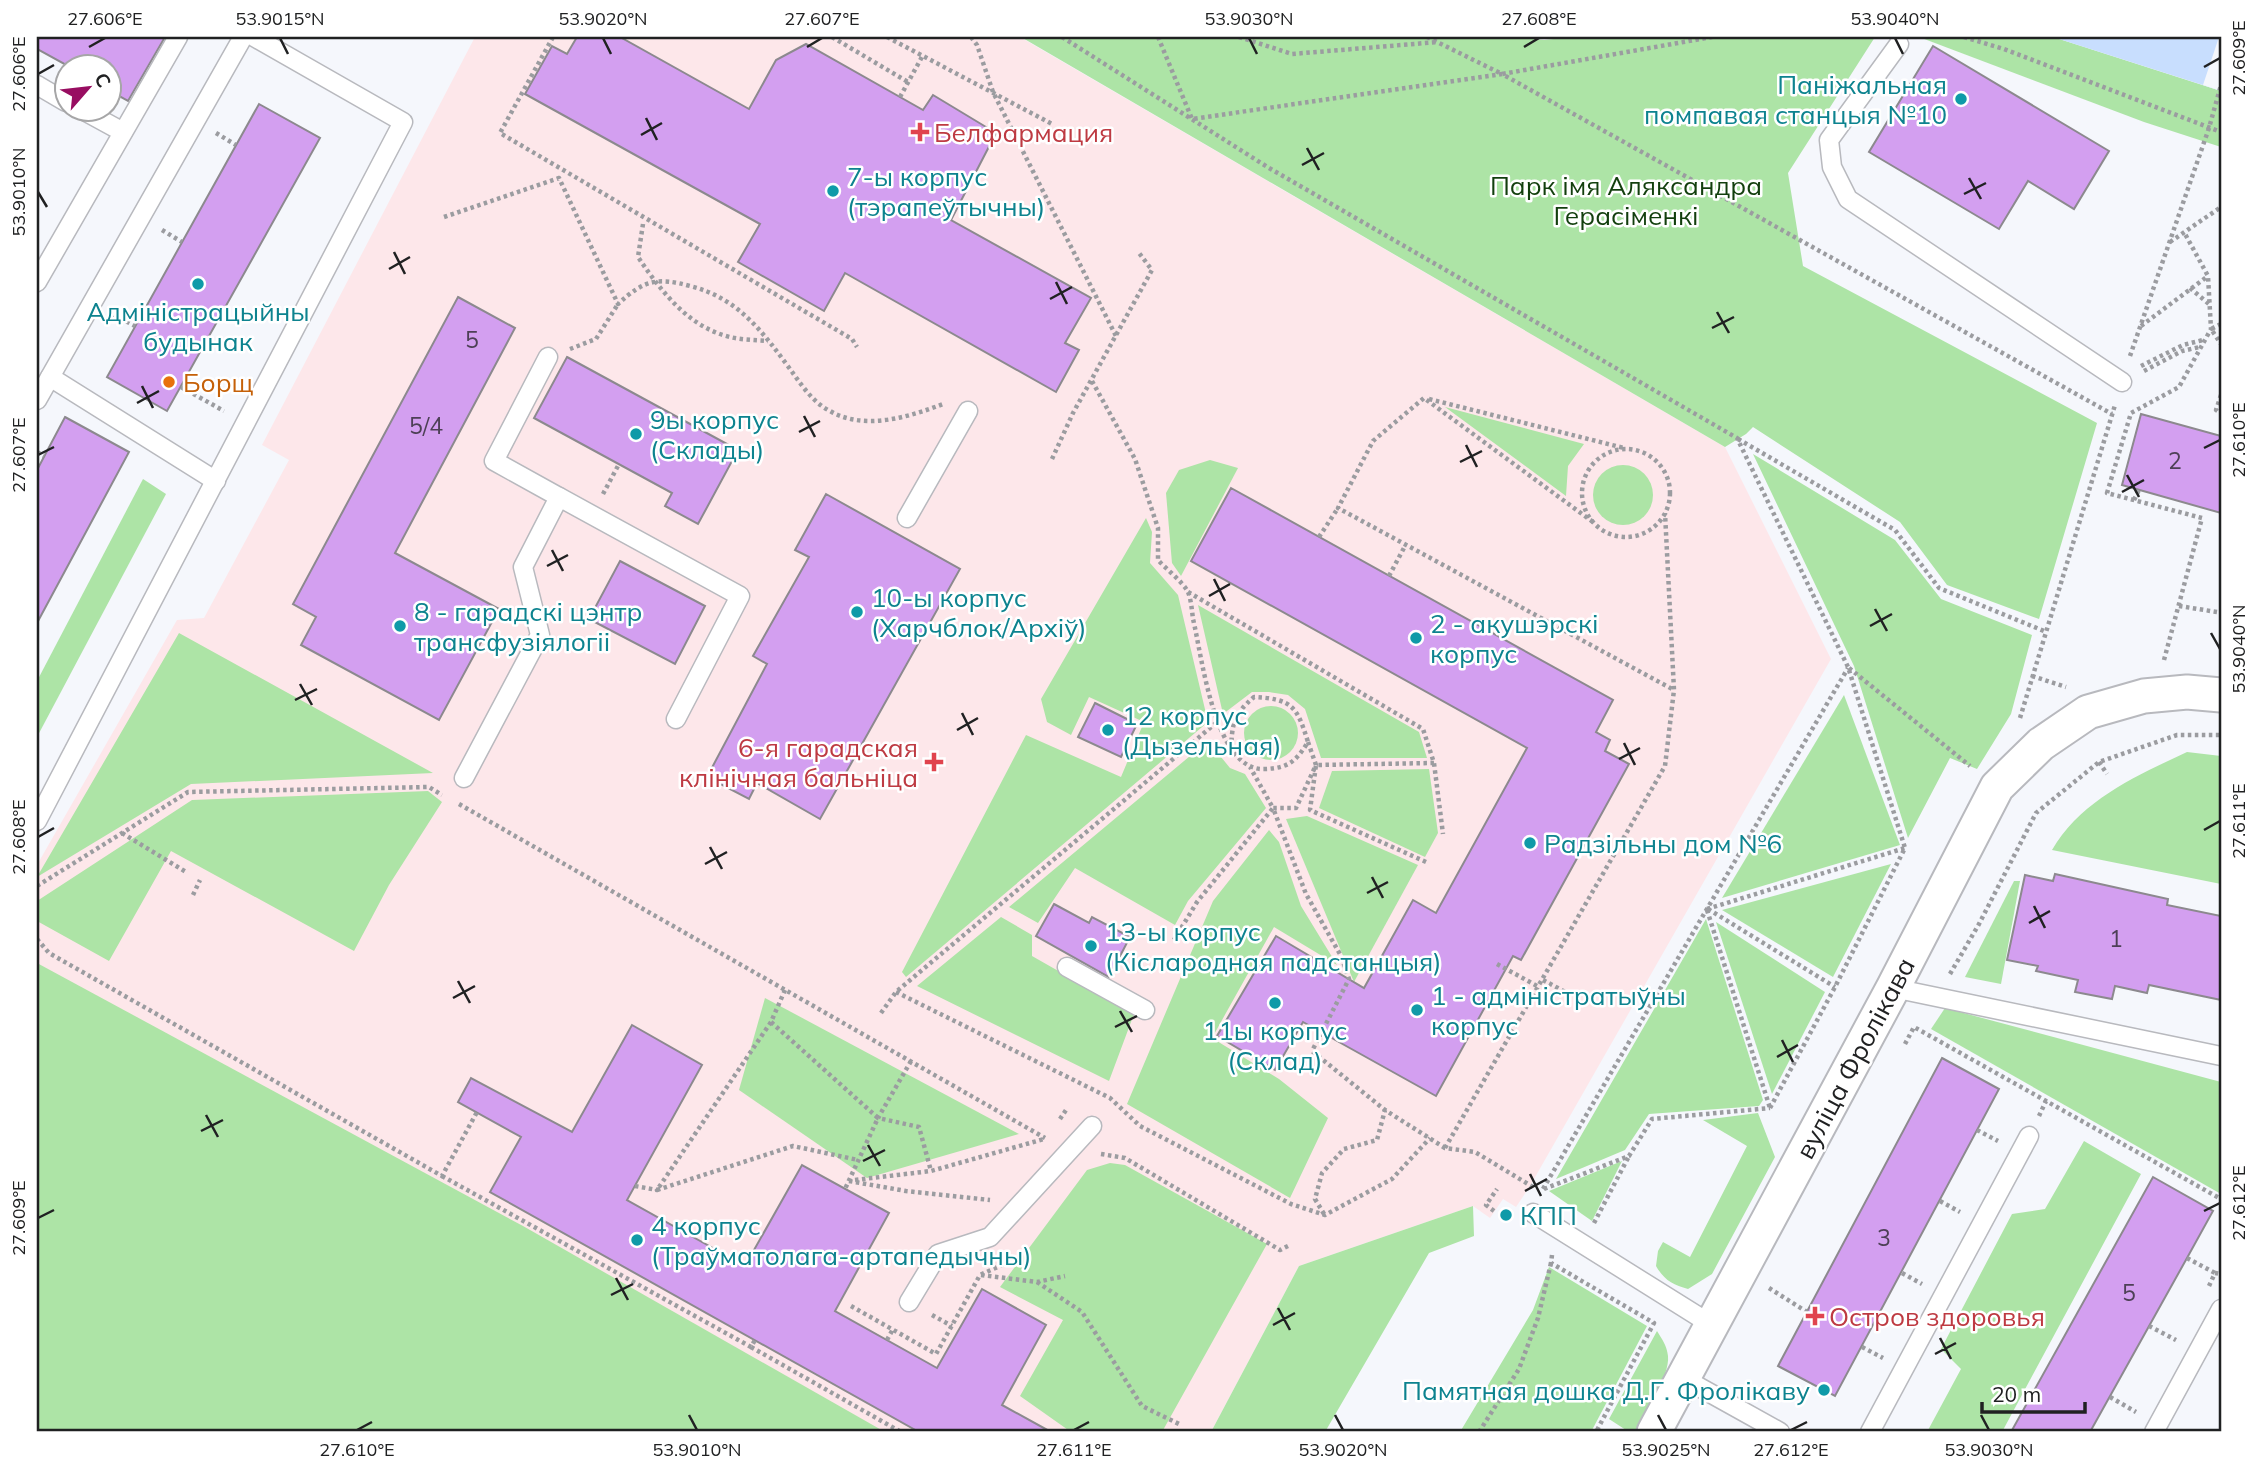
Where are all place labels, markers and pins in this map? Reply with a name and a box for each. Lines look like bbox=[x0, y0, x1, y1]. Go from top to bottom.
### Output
place label: Паніжальная помпавая станцыя №10 bbox=[1644, 68, 1947, 131]
marker: Паніжальная помпавая станцыя №10 bbox=[1953, 91, 1969, 107]
place label: Белфармация bbox=[934, 116, 1113, 149]
marker: Белфармация bbox=[912, 124, 928, 140]
place label: 7-ы корпус (тэрапеўтычны) bbox=[847, 160, 1045, 223]
marker: 7-ы корпус (тэрапеўтычны) bbox=[825, 183, 841, 199]
marker: Адміністрацыйны будынак bbox=[190, 276, 206, 292]
place label: Адміністрацыйны будынак bbox=[86, 295, 310, 358]
place label: Борщ bbox=[183, 366, 254, 399]
marker: Борщ bbox=[161, 374, 177, 390]
place label: 9ы корпус (Склады) bbox=[650, 403, 779, 466]
marker: 9ы корпус (Склады) bbox=[628, 426, 644, 442]
place label: 10-ы корпус (Харчблок/Архіў) bbox=[871, 581, 1087, 644]
place label: 8 - гарадскі цэнтр трансфузіялогіі bbox=[414, 595, 642, 658]
marker: 10-ы корпус (Харчблок/Архіў) bbox=[849, 604, 865, 620]
place label: 2 - акушэрскі корпус bbox=[1430, 607, 1598, 670]
marker: 8 - гарадскі цэнтр трансфузіялогіі bbox=[392, 618, 408, 634]
marker: 2 - акушэрскі корпус bbox=[1408, 630, 1424, 646]
place label: 12 корпус (Дызельная) bbox=[1122, 699, 1282, 762]
marker: 12 корпус (Дызельная) bbox=[1100, 722, 1116, 738]
place label: 6-я гарадская клінічная бальніца bbox=[679, 731, 918, 794]
marker: 6-я гарадская клінічная бальніца bbox=[924, 752, 944, 772]
place label: Радзільны дом №6 bbox=[1544, 827, 1782, 860]
marker: Радзільны дом №6 bbox=[1522, 835, 1538, 851]
place label: 13-ы корпус (Кіслародная падстанцыя) bbox=[1105, 915, 1442, 978]
marker: 13-ы корпус (Кіслародная падстанцыя) bbox=[1083, 938, 1099, 954]
place label: 1 - адміністратыўны корпус bbox=[1431, 979, 1686, 1042]
marker: 11ы корпус (Склад) bbox=[1267, 995, 1283, 1011]
marker: 1 - адміністратыўны корпус bbox=[1409, 1002, 1425, 1018]
place label: 11ы корпус (Склад) bbox=[1203, 1014, 1347, 1077]
place label: КПП bbox=[1520, 1199, 1577, 1232]
marker: КПП bbox=[1498, 1207, 1514, 1223]
place label: 4 корпус (Траўматолага-артапедычны) bbox=[651, 1209, 1032, 1272]
marker: 4 корпус (Траўматолага-артапедычны) bbox=[629, 1232, 645, 1248]
place label: Остров здоровья bbox=[1829, 1300, 2045, 1333]
marker: Остров здоровья bbox=[1807, 1308, 1823, 1324]
place label: Памятная дошка Д.Г. Фролікаву bbox=[1402, 1374, 1810, 1407]
marker: Памятная дошка Д.Г. Фролікаву bbox=[1816, 1382, 1832, 1398]

